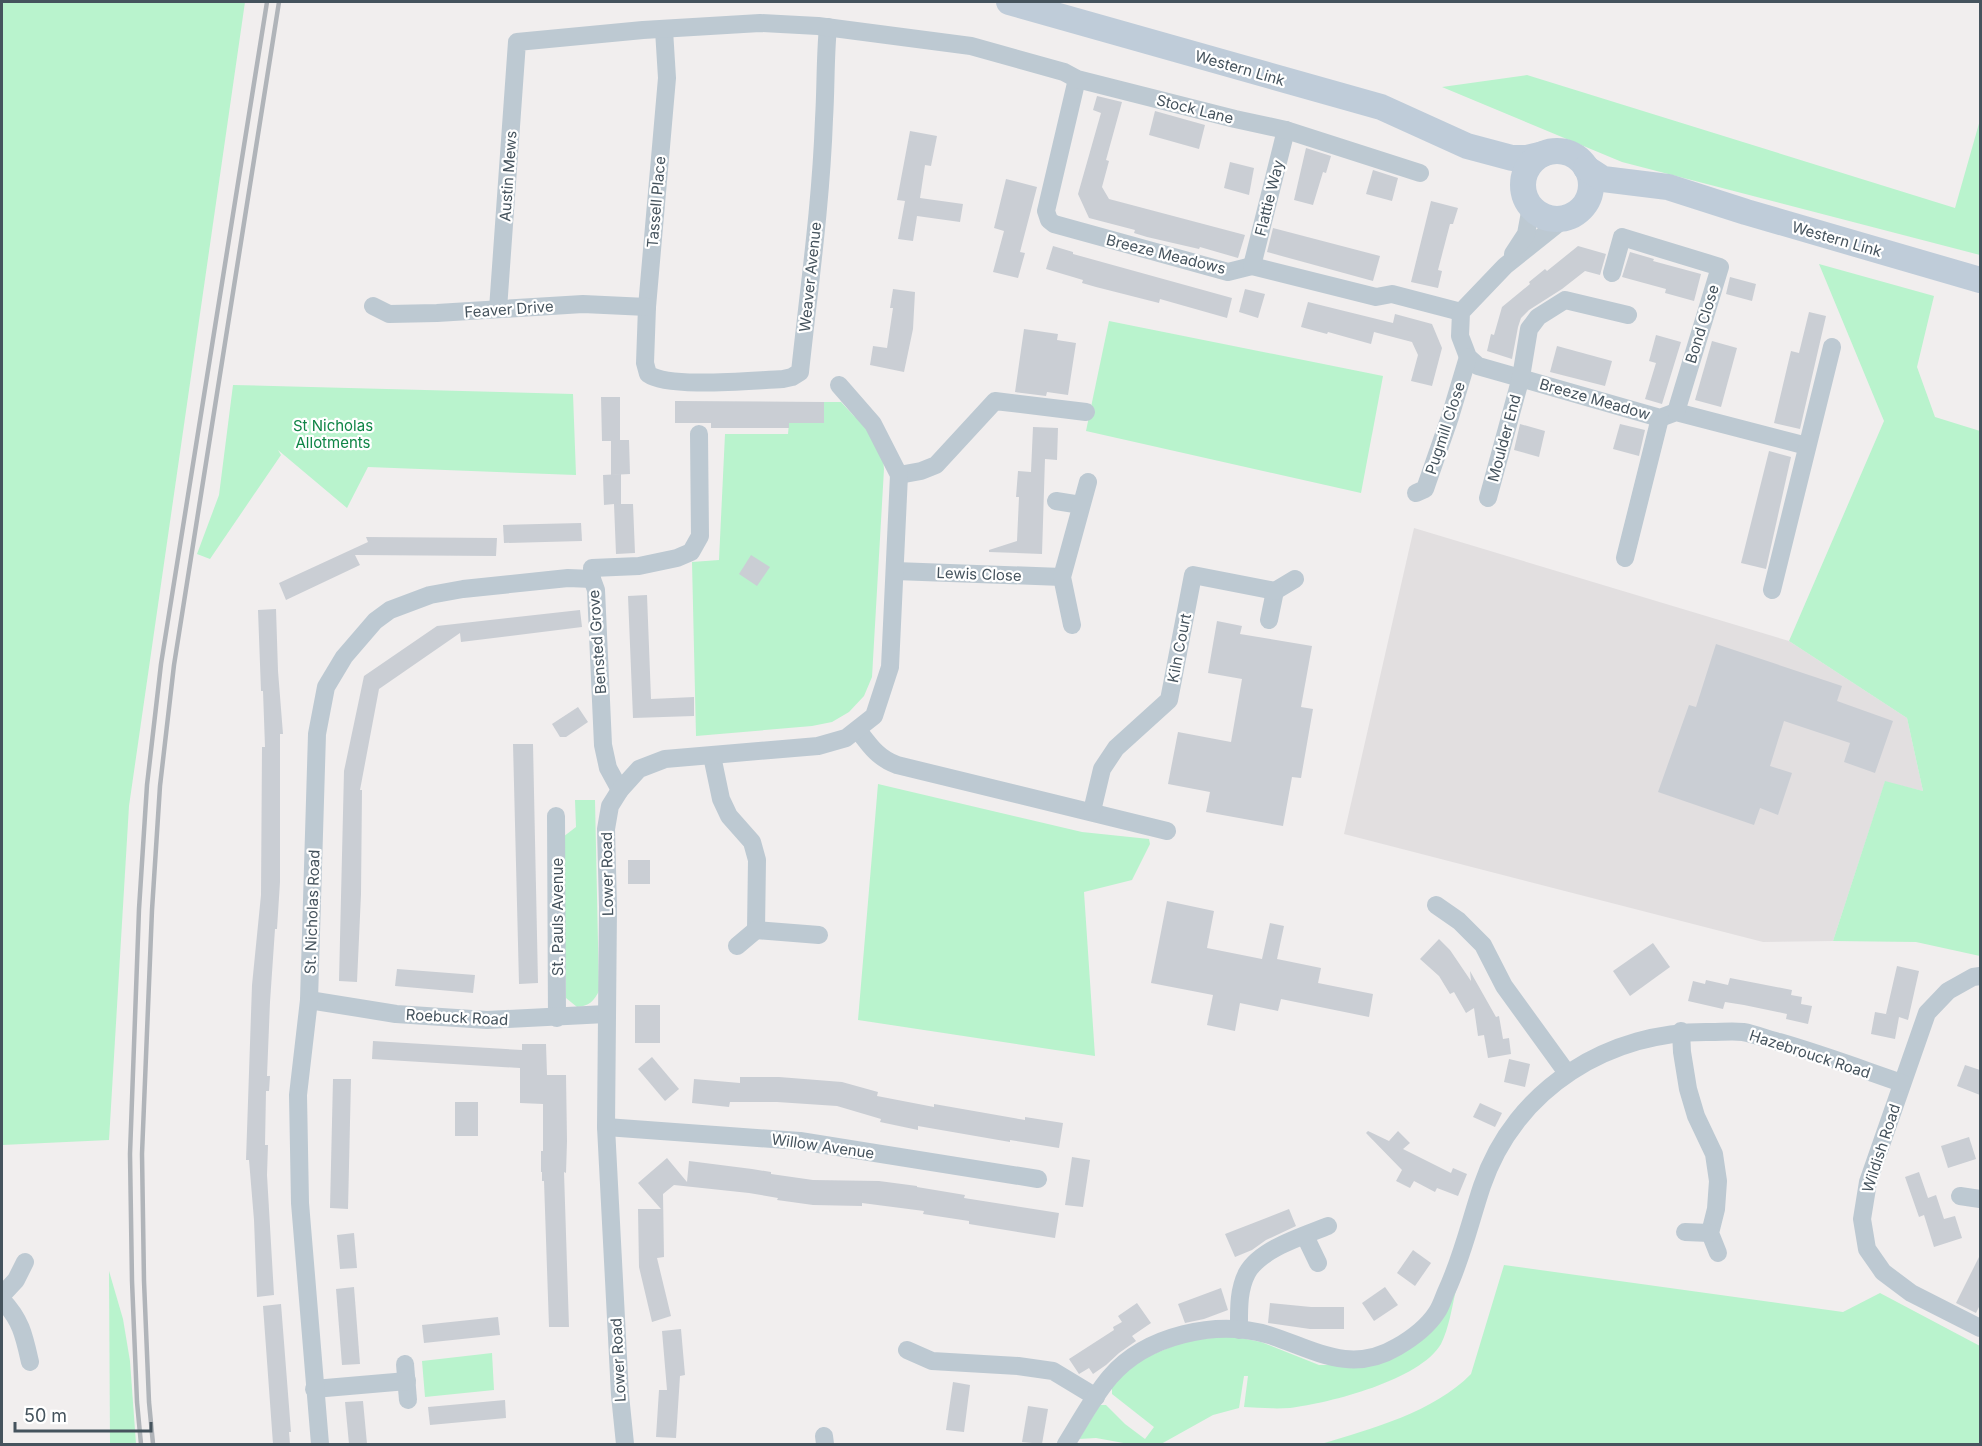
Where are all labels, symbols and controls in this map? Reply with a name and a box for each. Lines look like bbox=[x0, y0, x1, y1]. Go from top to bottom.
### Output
street label: Western Link bbox=[1193, 46, 1288, 90]
street label: Stock Lane bbox=[1154, 90, 1236, 128]
street label: Austin Mews bbox=[495, 130, 521, 222]
street label: Tassell Place bbox=[643, 155, 669, 249]
street label: Flattie Way bbox=[1250, 157, 1288, 238]
street label: Western Link bbox=[1790, 217, 1885, 261]
street label: Weaver Avenue bbox=[795, 221, 825, 333]
street label: Breeze Meadows bbox=[1104, 230, 1228, 278]
street label: Bond Close bbox=[1681, 282, 1723, 366]
street label: Feaver Drive bbox=[464, 296, 554, 322]
street label: Breeze Meadow bbox=[1537, 374, 1653, 424]
street label: Pugmill Close bbox=[1421, 379, 1469, 477]
street label: Moulder End bbox=[1483, 392, 1525, 484]
park label: St Nicholas Allotments bbox=[293, 416, 373, 452]
street label: Lewis Close bbox=[936, 563, 1022, 585]
street label: Bensted Grove bbox=[584, 589, 610, 695]
street label: Kiln Court bbox=[1163, 612, 1195, 684]
street label: Lower Road bbox=[597, 832, 617, 916]
street label: St. Nicholas Road bbox=[300, 849, 324, 975]
street label: St. Pauls Avenue bbox=[548, 858, 567, 976]
street label: Roebuck Road bbox=[405, 1005, 509, 1029]
street label: Hazebrouck Road bbox=[1747, 1025, 1873, 1083]
street label: Wildish Road bbox=[1858, 1101, 1904, 1195]
street label: Willow Avenue bbox=[770, 1129, 876, 1163]
street label: Lower Road bbox=[606, 1318, 630, 1402]
scale bar bbox=[15, 1395, 152, 1433]
text: 50 m bbox=[24, 1405, 67, 1426]

